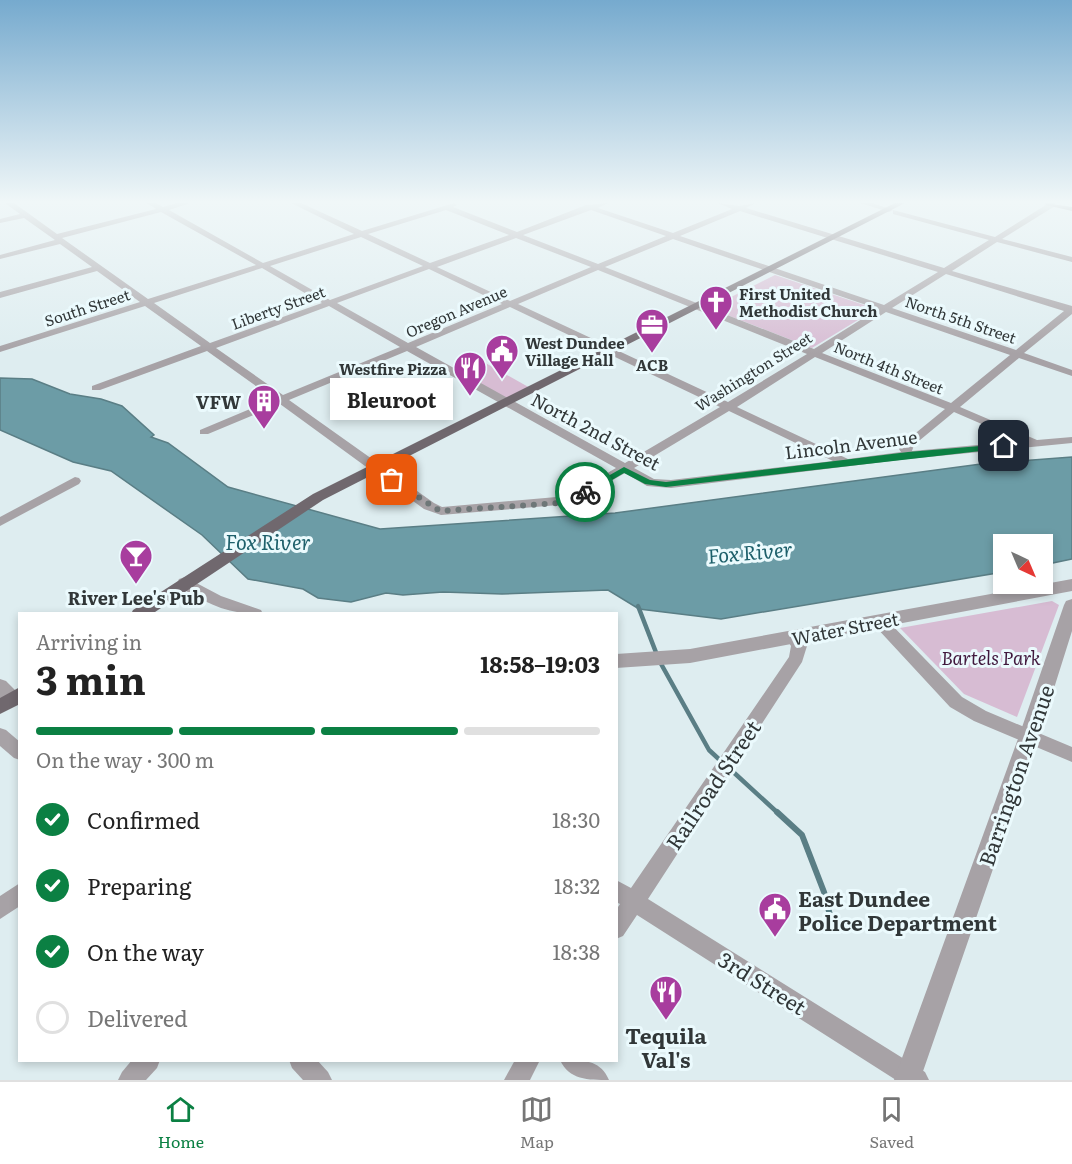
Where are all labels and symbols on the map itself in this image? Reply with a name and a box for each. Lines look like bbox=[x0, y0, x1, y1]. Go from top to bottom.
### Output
street label: Liberty Street bbox=[228, 279, 328, 335]
street label: Oregon Avenue bbox=[402, 279, 511, 343]
street label: South Street bbox=[41, 282, 133, 332]
place label: First United Methodist Church bbox=[739, 282, 878, 322]
church icon: First United Methodist Church bbox=[698, 284, 734, 331]
street label: North 5th Street bbox=[902, 289, 1020, 349]
office icon: ACB bbox=[634, 307, 670, 354]
street label: Washington Street bbox=[690, 326, 816, 416]
place label: West Dundee Village Hall bbox=[525, 331, 625, 371]
public building icon: West Dundee Village Hall bbox=[484, 333, 520, 380]
street label: North 4th Street bbox=[831, 334, 947, 400]
restaurant icon: Westfire Pizza bbox=[452, 350, 488, 397]
place label: ACB bbox=[636, 353, 668, 376]
place label: Westfire Pizza bbox=[339, 357, 447, 380]
callout: Bleuroot bbox=[330, 378, 454, 420]
building icon: VFW bbox=[246, 383, 282, 430]
street label: North 2nd Street bbox=[527, 386, 666, 477]
place label: VFW bbox=[196, 388, 241, 415]
pin bbox=[978, 420, 1029, 471]
street label: Lincoln Avenue bbox=[783, 422, 919, 466]
pin bbox=[366, 454, 417, 505]
courier bbox=[555, 462, 615, 522]
water label: Fox River bbox=[225, 526, 311, 556]
water label: Fox River bbox=[706, 532, 794, 570]
north arrow bbox=[993, 534, 1053, 594]
bar icon: River Lee's Pub bbox=[118, 538, 154, 585]
place label: River Lee's Pub bbox=[68, 584, 205, 611]
street label: Water Street bbox=[789, 604, 902, 652]
park label: Bartels Park bbox=[941, 644, 1041, 671]
street label: Barrington Avenue bbox=[969, 680, 1061, 870]
street label: Railroad Street bbox=[657, 713, 767, 855]
place label: East Dundee Police Department bbox=[798, 882, 998, 937]
public building icon: East Dundee Police Department bbox=[757, 891, 793, 938]
street label: 3rd Street bbox=[713, 943, 813, 1021]
restaurant icon: Tequila Val's bbox=[648, 974, 684, 1021]
place label: Tequila Val's bbox=[625, 1019, 708, 1074]

